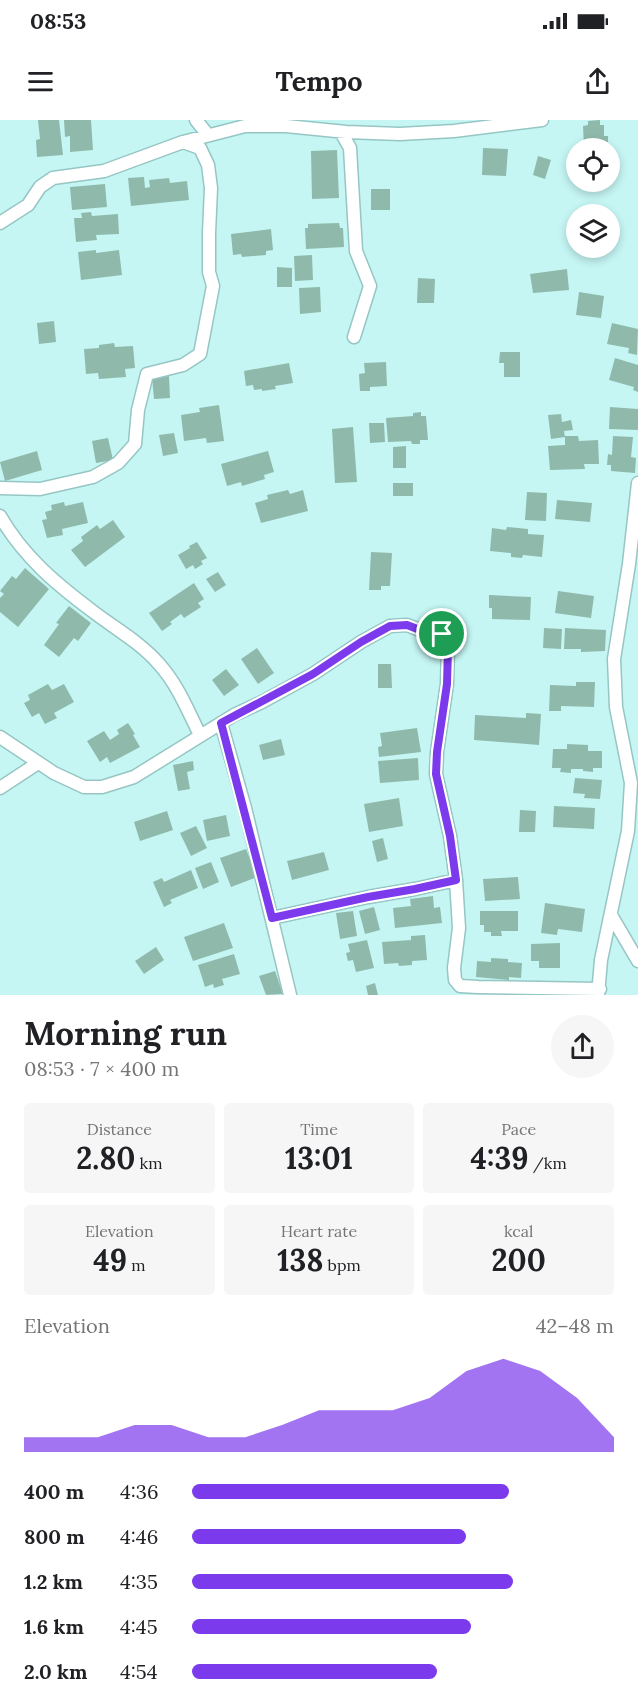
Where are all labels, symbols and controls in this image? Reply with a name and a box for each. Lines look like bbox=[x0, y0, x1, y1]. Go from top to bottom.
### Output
text: 08:53 bbox=[30, 7, 86, 35]
text: Tempo bbox=[276, 64, 362, 98]
icon: menu bbox=[24, 65, 57, 98]
icon: share bbox=[581, 65, 614, 98]
map controls bbox=[566, 138, 620, 258]
button: locate bbox=[566, 138, 620, 192]
button: layers bbox=[566, 204, 620, 258]
pin bbox=[416, 608, 467, 659]
icon: arrive bbox=[425, 617, 458, 650]
text: Morning run bbox=[24, 1012, 227, 1054]
button: share bbox=[551, 1015, 614, 1078]
text: 08:53 · 7 × 400 m bbox=[24, 1056, 179, 1081]
text: Distance bbox=[87, 1119, 152, 1139]
text: Time bbox=[300, 1119, 338, 1139]
text: Pace bbox=[501, 1119, 536, 1139]
text: 2.80 bbox=[76, 1139, 135, 1177]
text: 13:01 bbox=[285, 1139, 353, 1177]
text: 4:39 bbox=[471, 1139, 529, 1177]
text: km bbox=[135, 1153, 163, 1173]
text: /km bbox=[529, 1153, 567, 1173]
text: Elevation bbox=[85, 1221, 154, 1241]
text: Heart rate bbox=[281, 1221, 357, 1241]
text: kcal bbox=[504, 1221, 533, 1241]
text: 49 bbox=[93, 1241, 127, 1279]
text: 138 bbox=[277, 1241, 323, 1279]
text: 200 bbox=[492, 1241, 546, 1279]
text: m bbox=[127, 1255, 145, 1275]
text: bpm bbox=[323, 1255, 361, 1275]
text: Elevation bbox=[24, 1313, 110, 1338]
text: 42–48 m bbox=[536, 1313, 614, 1338]
text: 400 m bbox=[24, 1479, 84, 1504]
text: 4:36 bbox=[120, 1479, 159, 1504]
text: 800 m bbox=[24, 1524, 85, 1549]
text: 4:46 bbox=[120, 1524, 158, 1549]
text: 1.2 km bbox=[24, 1569, 83, 1594]
text: 4:35 bbox=[120, 1569, 158, 1594]
text: 1.6 km bbox=[24, 1614, 84, 1639]
text: 4:45 bbox=[120, 1614, 158, 1639]
text: 2.0 km bbox=[24, 1659, 87, 1684]
text: 4:54 bbox=[120, 1659, 158, 1684]

